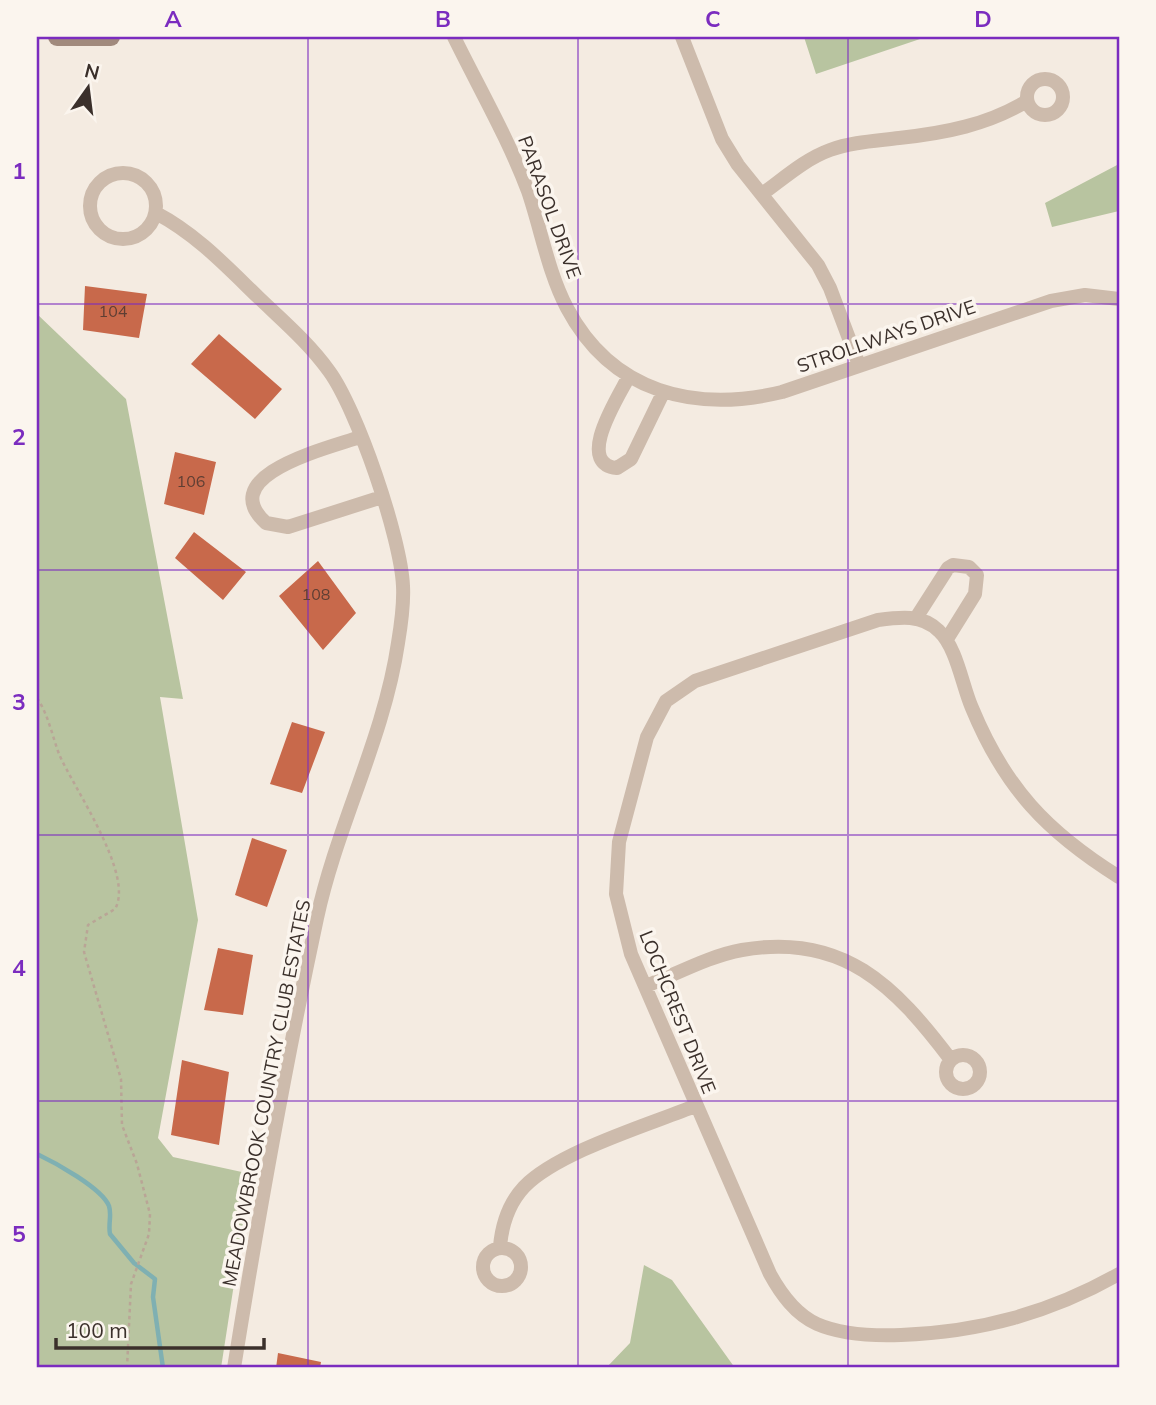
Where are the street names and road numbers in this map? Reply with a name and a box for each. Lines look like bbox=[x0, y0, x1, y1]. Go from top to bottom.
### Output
street label: PARASOL DRIVE bbox=[513, 132, 587, 282]
street label: STROLLWAYS DRIVE bbox=[794, 294, 978, 378]
street label: MEADOWBROOK COUNTRY CLUB ESTATES bbox=[217, 898, 315, 1288]
street label: LOCHCREST DRIVE bbox=[634, 927, 722, 1097]

